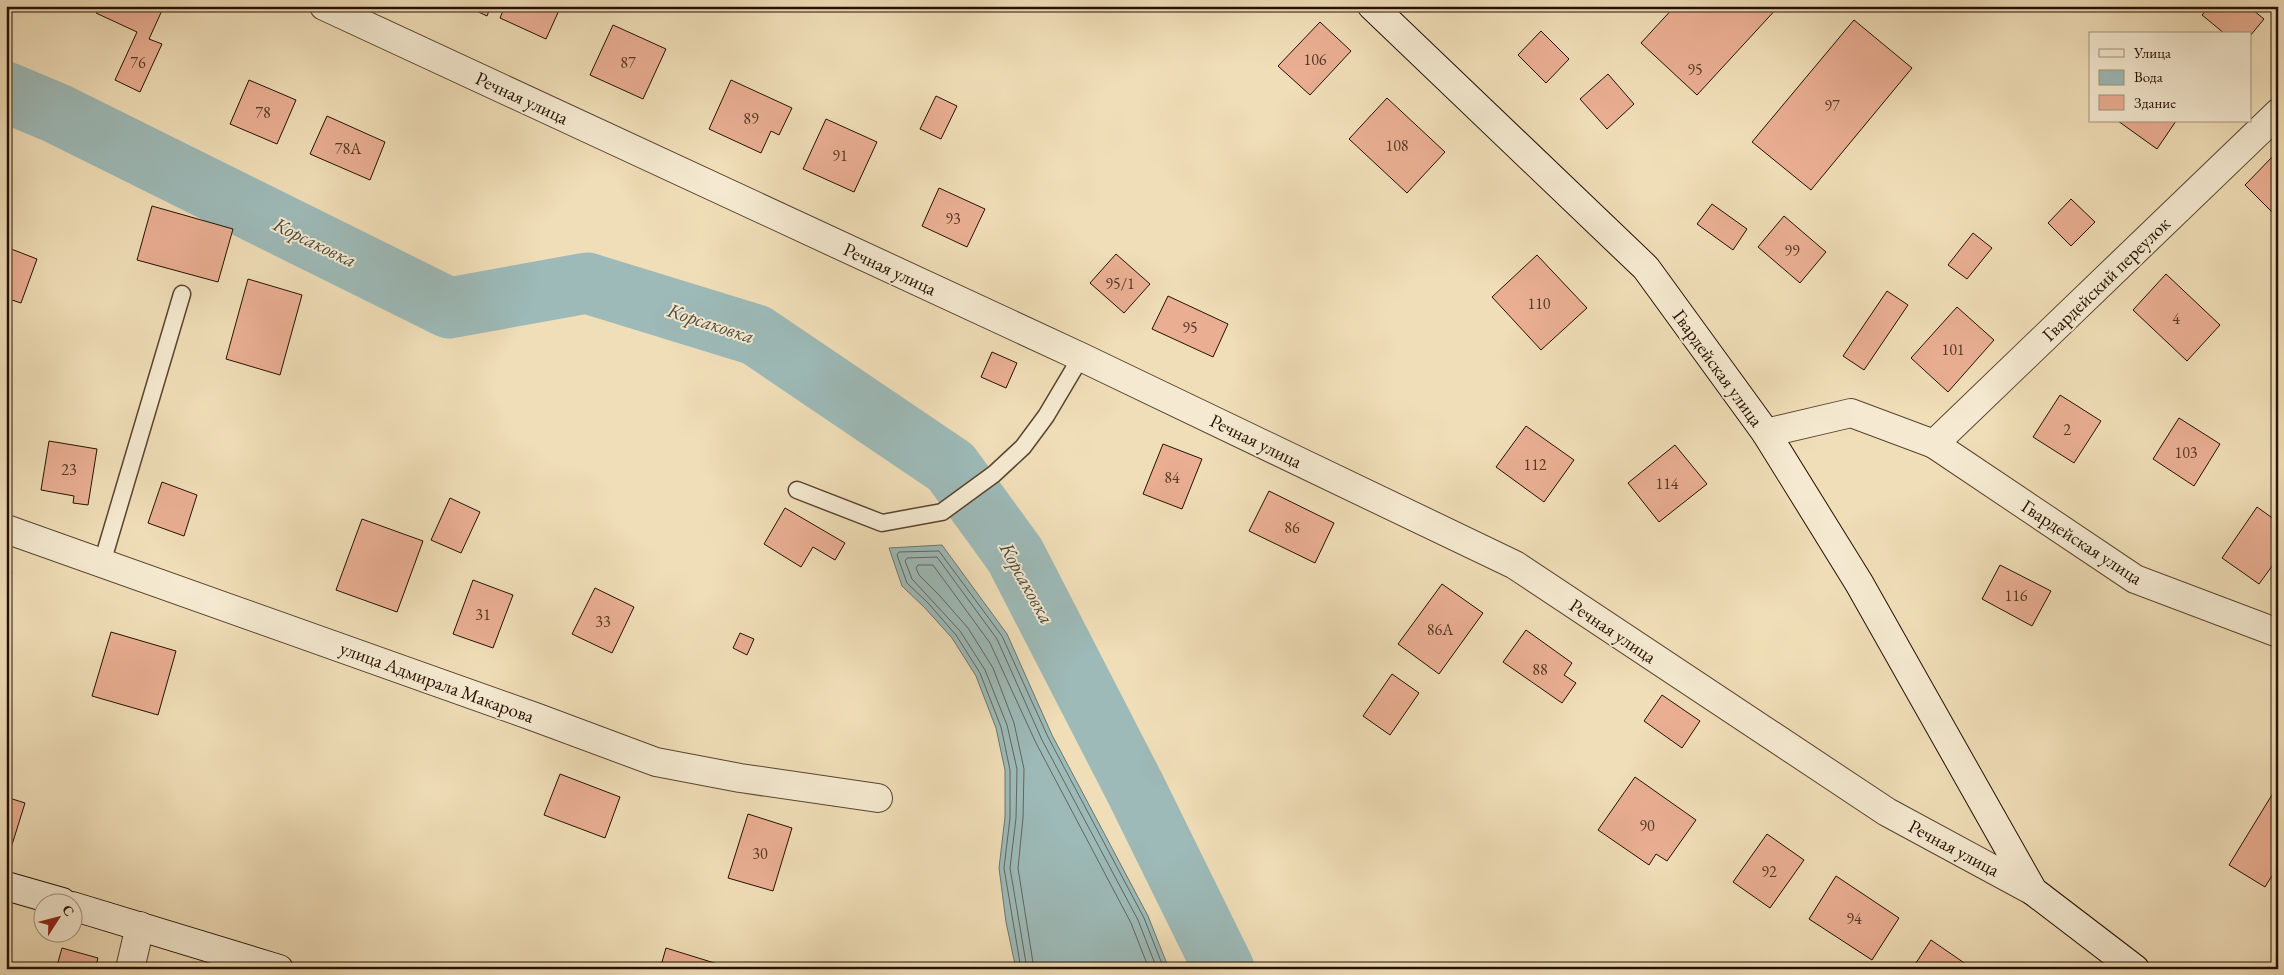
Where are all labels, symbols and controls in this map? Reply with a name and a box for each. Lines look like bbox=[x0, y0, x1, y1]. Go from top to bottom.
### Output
legend bbox=[2089, 32, 2252, 122]
text: Улица bbox=[2133, 43, 2171, 62]
house number: 106 bbox=[1303, 49, 1327, 70]
house number: 76 bbox=[130, 52, 146, 73]
house number: 87 bbox=[620, 52, 636, 73]
house number: 95 bbox=[1687, 59, 1703, 80]
street label: Речная улица bbox=[472, 66, 573, 131]
text: Вода bbox=[2134, 67, 2163, 86]
text: Здание bbox=[2134, 93, 2176, 112]
house number: 97 bbox=[1824, 95, 1840, 116]
house number: 78 bbox=[255, 102, 271, 123]
house number: 89 bbox=[743, 108, 759, 129]
house number: 108 bbox=[1385, 135, 1409, 156]
house number: 78А bbox=[335, 138, 362, 159]
house number: 91 bbox=[832, 145, 848, 166]
house number: 93 bbox=[945, 208, 961, 229]
water label: Корсаковка bbox=[268, 210, 361, 273]
street label: Гвардейский переулок bbox=[2036, 211, 2176, 347]
street label: Речная улица bbox=[840, 237, 941, 302]
house number: 99 bbox=[1784, 240, 1800, 261]
house number: 95/1 bbox=[1105, 273, 1135, 294]
house number: 110 bbox=[1527, 293, 1551, 314]
water label: Корсаковка bbox=[663, 297, 758, 349]
street label: Гвардейская улица bbox=[1667, 304, 1769, 432]
house number: 4 bbox=[2172, 308, 2180, 329]
house number: 95 bbox=[1182, 317, 1198, 338]
house number: 101 bbox=[1941, 339, 1965, 360]
street label: Речная улица bbox=[1206, 408, 1307, 474]
house number: 2 bbox=[2063, 419, 2071, 440]
house number: 103 bbox=[2174, 442, 2198, 463]
house number: 112 bbox=[1523, 454, 1547, 475]
house number: 23 bbox=[61, 459, 77, 480]
house number: 84 bbox=[1164, 467, 1180, 488]
house number: 114 bbox=[1655, 473, 1679, 494]
street label: Гвардейская улица bbox=[2017, 494, 2148, 591]
house number: 86 bbox=[1284, 517, 1300, 538]
water label: Корсаковка bbox=[993, 537, 1060, 628]
house number: 116 bbox=[2004, 585, 2028, 606]
street label: Речная улица bbox=[1565, 593, 1662, 669]
house number: 31 bbox=[475, 604, 491, 625]
house number: 33 bbox=[595, 611, 611, 632]
house number: 86А bbox=[1427, 619, 1454, 640]
street label: улица Адмирала Макарова bbox=[336, 635, 538, 729]
house number: 88 bbox=[1532, 659, 1548, 680]
street label: Речная улица bbox=[1904, 814, 2004, 883]
house number: 90 bbox=[1639, 815, 1655, 836]
house number: 30 bbox=[752, 843, 768, 864]
house number: 92 bbox=[1761, 861, 1777, 882]
north arrow bbox=[32, 892, 82, 942]
text: С bbox=[58, 901, 79, 920]
house number: 94 bbox=[1846, 908, 1862, 929]

